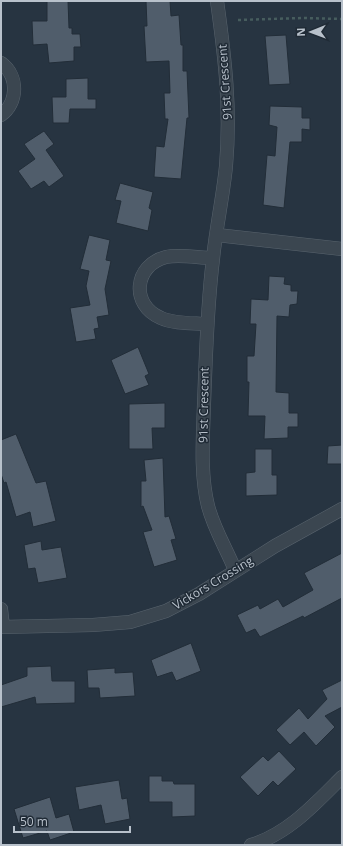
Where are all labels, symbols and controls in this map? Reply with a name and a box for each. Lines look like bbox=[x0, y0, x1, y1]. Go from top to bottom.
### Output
north arrow bbox=[291, 12, 331, 52]
text: N bbox=[293, 28, 308, 37]
street label: 91st Crescent bbox=[213, 44, 236, 120]
street label: 91st Crescent bbox=[194, 367, 213, 443]
street label: Vickors Crossing bbox=[169, 552, 257, 613]
scale bar bbox=[14, 808, 130, 834]
text: 50 m bbox=[20, 813, 48, 830]

